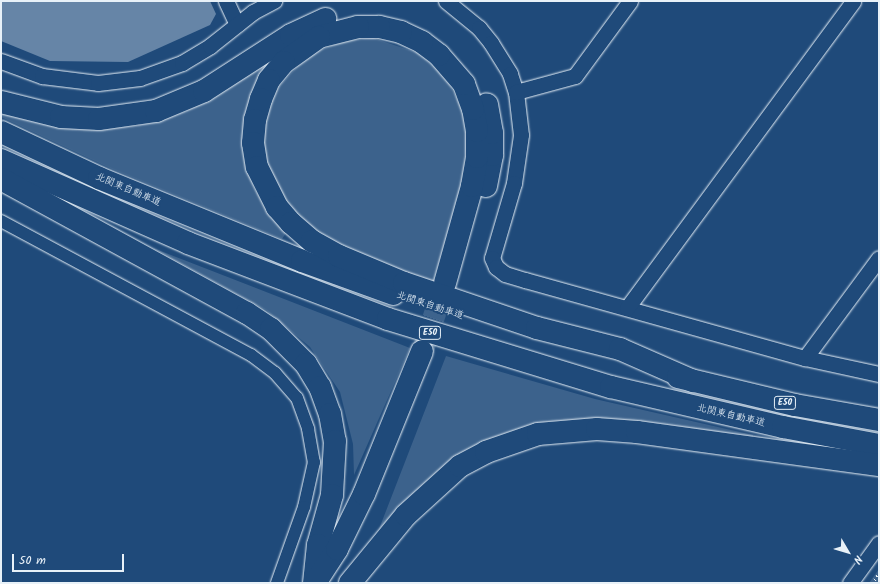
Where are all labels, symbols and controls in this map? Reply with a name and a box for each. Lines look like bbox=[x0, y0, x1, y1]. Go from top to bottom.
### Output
street label: 北関東自動車道 bbox=[93, 171, 163, 209]
street label: 北関東自動車道 bbox=[395, 289, 465, 323]
road number: E50 bbox=[418, 326, 442, 340]
road number: E50 bbox=[773, 396, 797, 410]
street label: 北関東自動車道 bbox=[696, 402, 766, 430]
north arrow bbox=[828, 532, 868, 572]
scale bar bbox=[14, 546, 126, 572]
text: 50 m bbox=[19, 551, 46, 570]
text: N bbox=[848, 551, 867, 568]

